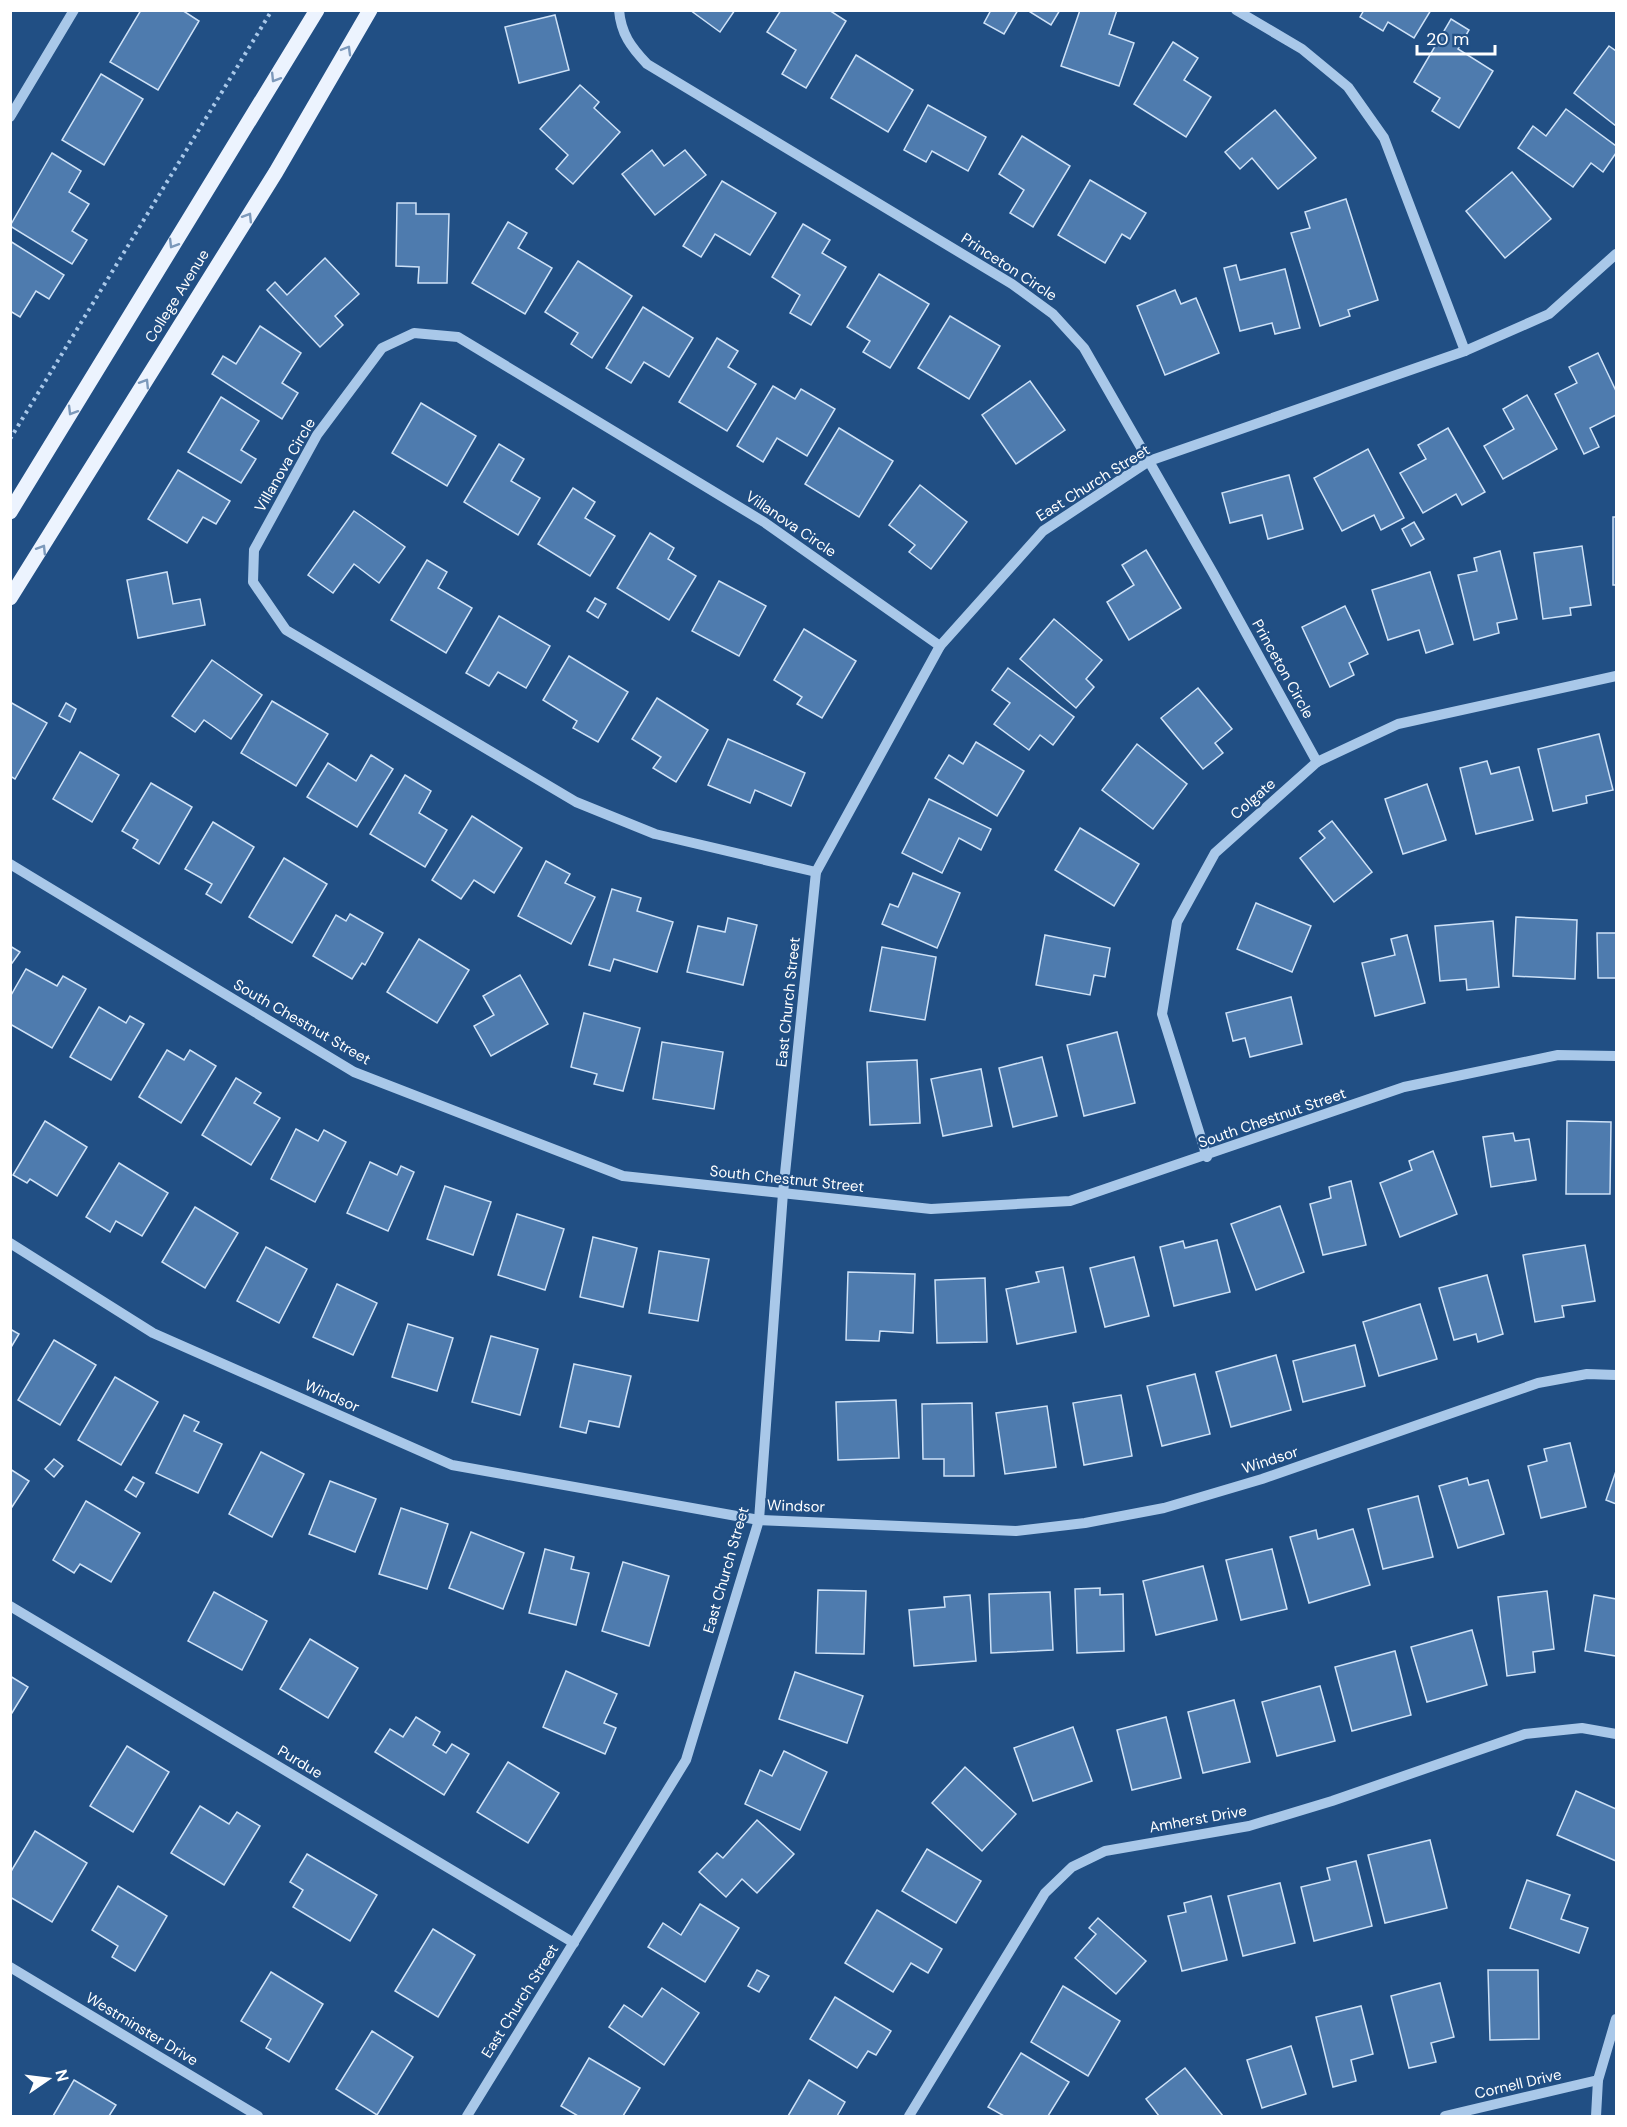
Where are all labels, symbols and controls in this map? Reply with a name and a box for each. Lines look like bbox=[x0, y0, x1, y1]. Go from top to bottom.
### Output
scale bar bbox=[1417, 18, 1495, 56]
text: 20 m bbox=[1426, 27, 1469, 51]
one-way arrow bbox=[340, 45, 351, 56]
one-way arrow bbox=[270, 72, 282, 82]
one-way arrow bbox=[240, 213, 252, 223]
street label: Princeton Circle bbox=[957, 229, 1061, 305]
one-way arrow bbox=[169, 238, 180, 248]
street label: College Avenue bbox=[140, 246, 214, 346]
one-way arrow bbox=[137, 379, 149, 389]
one-way arrow bbox=[67, 405, 79, 415]
street label: Villanova Circle bbox=[250, 414, 320, 516]
street label: East Church Street bbox=[1032, 440, 1154, 526]
street label: Villanova Circle bbox=[742, 486, 840, 562]
one-way arrow bbox=[34, 544, 45, 555]
street label: Princeton Circle bbox=[1247, 616, 1319, 722]
street label: Colgate bbox=[1226, 774, 1280, 824]
street label: East Church Street bbox=[771, 936, 805, 1068]
street label: South Chestnut Street bbox=[230, 975, 374, 1070]
street label: South Chestnut Street bbox=[1195, 1083, 1349, 1153]
street label: South Chestnut Street bbox=[709, 1161, 865, 1197]
street label: Windsor bbox=[301, 1375, 363, 1417]
street label: Windsor bbox=[1239, 1441, 1301, 1478]
street label: Windsor bbox=[767, 1495, 826, 1517]
street label: East Church Street bbox=[698, 1504, 754, 1636]
street label: Purdue bbox=[274, 1741, 326, 1783]
street label: Amherst Drive bbox=[1148, 1801, 1248, 1837]
street label: East Church Street bbox=[477, 1940, 563, 2062]
street label: Westminster Drive bbox=[82, 1988, 202, 2070]
north arrow bbox=[18, 2049, 78, 2109]
street label: Cornell Drive bbox=[1473, 2064, 1563, 2104]
text: N bbox=[50, 2067, 74, 2084]

